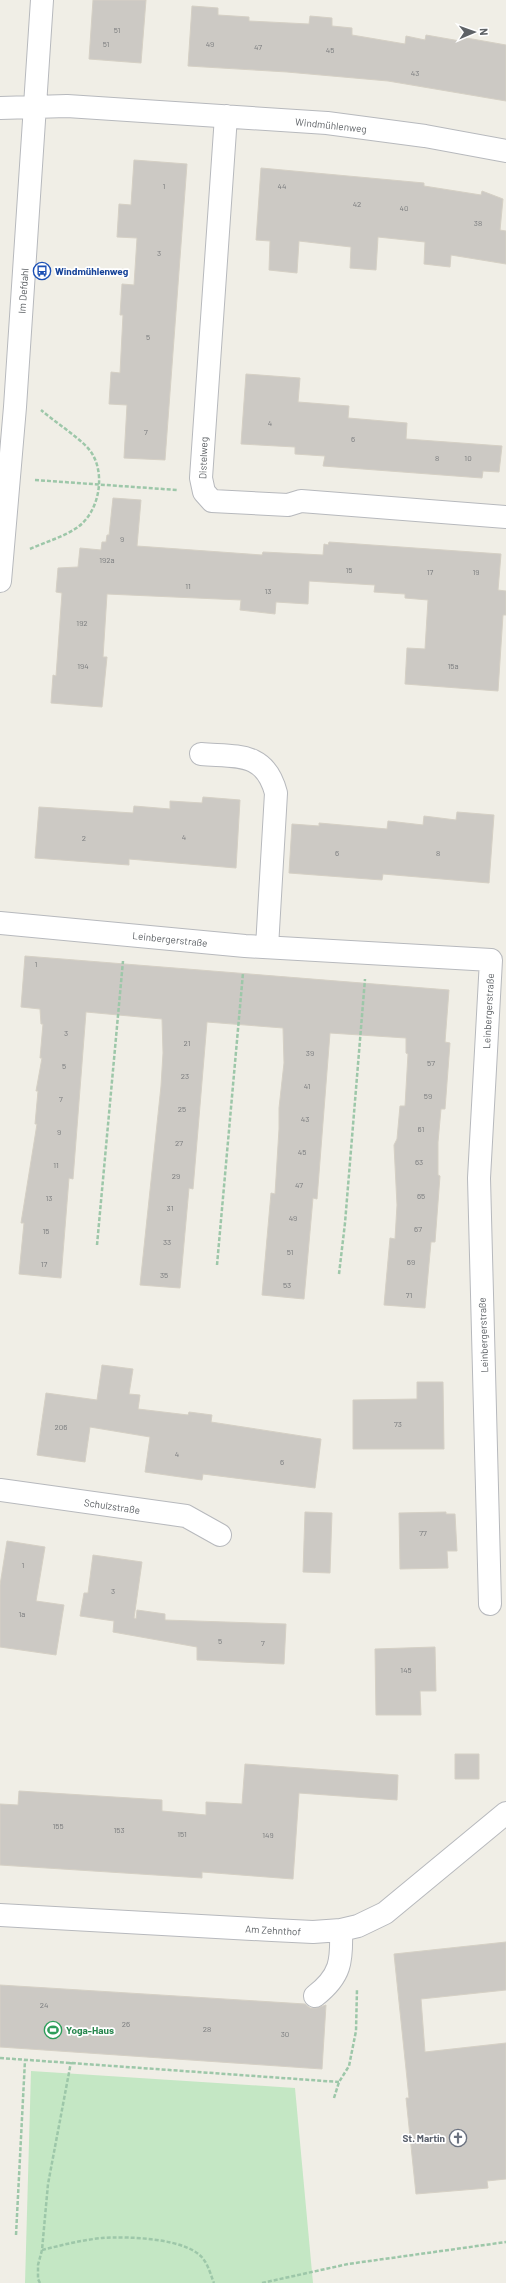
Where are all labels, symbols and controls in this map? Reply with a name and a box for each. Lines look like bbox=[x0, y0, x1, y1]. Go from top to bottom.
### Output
north arrow bbox=[454, 12, 494, 52]
house number: 51 bbox=[114, 25, 121, 35]
text: N bbox=[478, 28, 491, 36]
house number: 51 bbox=[103, 39, 110, 49]
house number: 49 bbox=[206, 39, 214, 49]
house number: 47 bbox=[254, 42, 262, 52]
house number: 45 bbox=[326, 45, 334, 55]
house number: 43 bbox=[411, 68, 419, 78]
street label: Windmühlenweg bbox=[295, 115, 367, 135]
house number: 1 bbox=[163, 181, 166, 191]
house number: 44 bbox=[278, 181, 286, 191]
house number: 42 bbox=[353, 199, 361, 209]
house number: 40 bbox=[400, 203, 408, 213]
house number: 38 bbox=[474, 218, 482, 228]
house number: 3 bbox=[157, 248, 161, 258]
bus stop icon: Windmühlenweg bbox=[32, 261, 52, 281]
place label: Windmühlenweg bbox=[55, 265, 129, 277]
street label: Im Defdahl bbox=[15, 268, 31, 314]
house number: 5 bbox=[146, 332, 150, 342]
house number: 4 bbox=[268, 418, 272, 428]
house number: 7 bbox=[144, 427, 148, 437]
house number: 6 bbox=[351, 434, 355, 444]
street label: Distelweg bbox=[196, 437, 210, 479]
house number: 8 bbox=[435, 453, 439, 463]
house number: 10 bbox=[464, 453, 472, 463]
house number: 9 bbox=[120, 534, 124, 544]
house number: 192a bbox=[99, 555, 115, 565]
house number: 15 bbox=[346, 565, 352, 575]
house number: 17 bbox=[427, 567, 434, 577]
house number: 19 bbox=[473, 567, 479, 577]
house number: 11 bbox=[185, 581, 191, 591]
house number: 13 bbox=[265, 586, 271, 596]
house number: 192 bbox=[76, 618, 88, 628]
house number: 194 bbox=[77, 661, 89, 671]
house number: 15a bbox=[448, 661, 459, 671]
house number: 4 bbox=[182, 832, 186, 842]
house number: 2 bbox=[82, 833, 86, 843]
house number: 6 bbox=[335, 848, 339, 858]
house number: 8 bbox=[436, 848, 440, 858]
street label: Leinbergerstraße bbox=[132, 929, 208, 949]
house number: 1 bbox=[35, 959, 38, 969]
street label: Leinbergerstraße bbox=[480, 973, 496, 1049]
house number: 3 bbox=[64, 1028, 68, 1038]
house number: 21 bbox=[184, 1038, 191, 1048]
house number: 39 bbox=[306, 1048, 314, 1058]
house number: 57 bbox=[427, 1058, 435, 1068]
house number: 5 bbox=[62, 1061, 66, 1071]
house number: 23 bbox=[181, 1071, 189, 1081]
house number: 41 bbox=[304, 1081, 310, 1091]
house number: 59 bbox=[424, 1091, 432, 1101]
house number: 7 bbox=[59, 1094, 63, 1104]
house number: 25 bbox=[178, 1104, 186, 1114]
house number: 43 bbox=[301, 1114, 309, 1124]
house number: 61 bbox=[418, 1124, 425, 1134]
house number: 9 bbox=[57, 1127, 61, 1137]
house number: 27 bbox=[175, 1138, 183, 1148]
house number: 45 bbox=[298, 1147, 306, 1157]
house number: 63 bbox=[415, 1157, 423, 1167]
house number: 11 bbox=[53, 1160, 59, 1170]
house number: 29 bbox=[172, 1171, 180, 1181]
house number: 47 bbox=[295, 1180, 303, 1190]
house number: 65 bbox=[417, 1191, 425, 1201]
house number: 13 bbox=[46, 1193, 52, 1203]
house number: 31 bbox=[167, 1203, 174, 1213]
house number: 49 bbox=[289, 1213, 297, 1223]
house number: 67 bbox=[414, 1224, 422, 1234]
house number: 15 bbox=[43, 1226, 49, 1236]
house number: 33 bbox=[163, 1237, 171, 1247]
house number: 51 bbox=[287, 1247, 294, 1257]
house number: 69 bbox=[407, 1257, 415, 1267]
house number: 17 bbox=[41, 1259, 48, 1269]
house number: 35 bbox=[160, 1270, 168, 1280]
house number: 53 bbox=[283, 1280, 291, 1290]
house number: 71 bbox=[406, 1290, 413, 1300]
street label: Leinbergerstraße bbox=[476, 1297, 490, 1373]
house number: 73 bbox=[394, 1419, 402, 1429]
house number: 206 bbox=[55, 1422, 67, 1432]
house number: 4 bbox=[175, 1449, 179, 1459]
house number: 6 bbox=[280, 1457, 284, 1467]
street label: Schulzstraße bbox=[83, 1496, 141, 1516]
house number: 77 bbox=[419, 1528, 427, 1538]
house number: 1 bbox=[22, 1560, 25, 1570]
house number: 3 bbox=[111, 1586, 115, 1596]
house number: 1a bbox=[19, 1609, 25, 1619]
house number: 5 bbox=[218, 1636, 222, 1646]
house number: 7 bbox=[261, 1638, 265, 1648]
house number: 145 bbox=[400, 1665, 412, 1675]
house number: 155 bbox=[52, 1821, 64, 1831]
house number: 153 bbox=[113, 1825, 125, 1835]
house number: 151 bbox=[177, 1829, 187, 1839]
house number: 149 bbox=[262, 1830, 274, 1840]
street label: Am Zehnthof bbox=[245, 1923, 302, 1937]
house number: 24 bbox=[40, 2000, 48, 2010]
house number: 26 bbox=[122, 2019, 130, 2029]
sports icon: Yoga-Haus bbox=[43, 2020, 63, 2040]
place label: Yoga-Haus bbox=[66, 2024, 114, 2036]
house number: 28 bbox=[203, 2024, 211, 2034]
house number: 30 bbox=[281, 2029, 289, 2039]
church icon: St. Martin bbox=[448, 2128, 468, 2148]
place label: St. Martin bbox=[402, 2132, 445, 2144]

